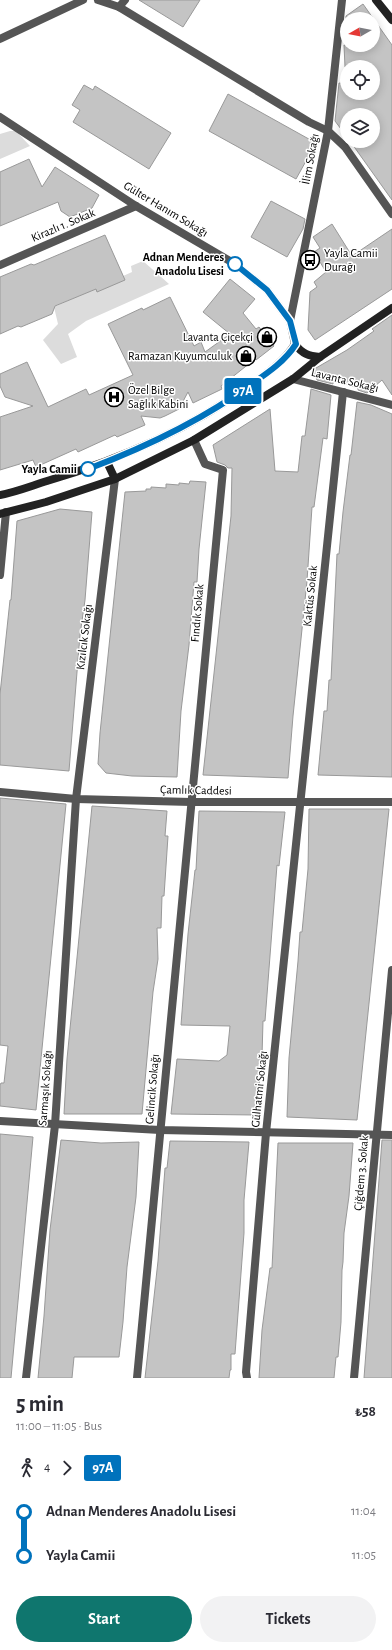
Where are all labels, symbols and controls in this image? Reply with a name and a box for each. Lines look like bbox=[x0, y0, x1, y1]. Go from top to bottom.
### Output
north arrow bbox=[340, 12, 380, 52]
map controls bbox=[340, 12, 380, 148]
button: locate bbox=[340, 60, 380, 100]
button: layers bbox=[340, 108, 380, 148]
street label: İlim Sokağı bbox=[298, 132, 321, 185]
street label: Gülter Hanım Sokağı bbox=[122, 179, 210, 239]
street label: Kirazlı 1. Sokak bbox=[29, 206, 97, 244]
place label: Yayla Camii Durağı bbox=[324, 247, 378, 273]
bus stop icon: Yayla Camii Durağı bbox=[299, 249, 321, 271]
place label: Adnan Menderes Anadolu Lisesi bbox=[143, 251, 224, 277]
marker: Adnan Menderes Anadolu Lisesi bbox=[227, 256, 243, 272]
shop icon: Lavanta Çiçekçi bbox=[256, 326, 278, 348]
place label: Lavanta Çiçekçi bbox=[183, 331, 253, 343]
shop icon: Ramazan Kuyumculuk bbox=[235, 345, 257, 367]
place label: Ramazan Kuyumculuk bbox=[128, 350, 233, 363]
street label: Lavanta Sokağı bbox=[310, 366, 380, 394]
line badge: 97A bbox=[220, 378, 266, 404]
place label: Özel Bilge Sağlık Kabini bbox=[128, 383, 188, 410]
text: 97A bbox=[232, 384, 254, 398]
hospital icon: Özel Bilge Sağlık Kabini bbox=[103, 386, 125, 408]
marker: Yayla Camii bbox=[80, 461, 96, 477]
place label: Yayla Camii bbox=[21, 463, 77, 476]
street label: Kaktüs Sokak bbox=[301, 564, 319, 627]
street label: Fındık Sokak bbox=[188, 583, 206, 643]
street label: Kızılcık Sokağı bbox=[74, 603, 94, 671]
street label: Çamlık Caddesi bbox=[160, 783, 232, 797]
street label: Sarmaşık Sokağı bbox=[36, 1050, 54, 1126]
street label: Gülhatmi Sokağı bbox=[249, 1050, 269, 1128]
street label: Gelincik Sokağı bbox=[143, 1053, 161, 1125]
street label: Çiğdem 3. Sokak bbox=[352, 1134, 370, 1211]
text: 5 min bbox=[16, 1393, 64, 1415]
text: ₺58 bbox=[355, 1404, 376, 1419]
text: 11:00 – 11:05 · Bus bbox=[16, 1420, 102, 1433]
icon: walk bbox=[16, 1457, 38, 1479]
icon: forward bbox=[56, 1457, 78, 1479]
text: 4 bbox=[44, 1461, 50, 1474]
text: 97A bbox=[92, 1461, 113, 1475]
text: Adnan Menderes Anadolu Lisesi bbox=[46, 1504, 236, 1519]
text: 11:04 bbox=[351, 1505, 376, 1518]
text: Yayla Camii bbox=[46, 1548, 115, 1563]
text: 11:05 bbox=[352, 1549, 376, 1562]
button: Start bbox=[16, 1596, 192, 1642]
button: Tickets bbox=[200, 1596, 376, 1642]

